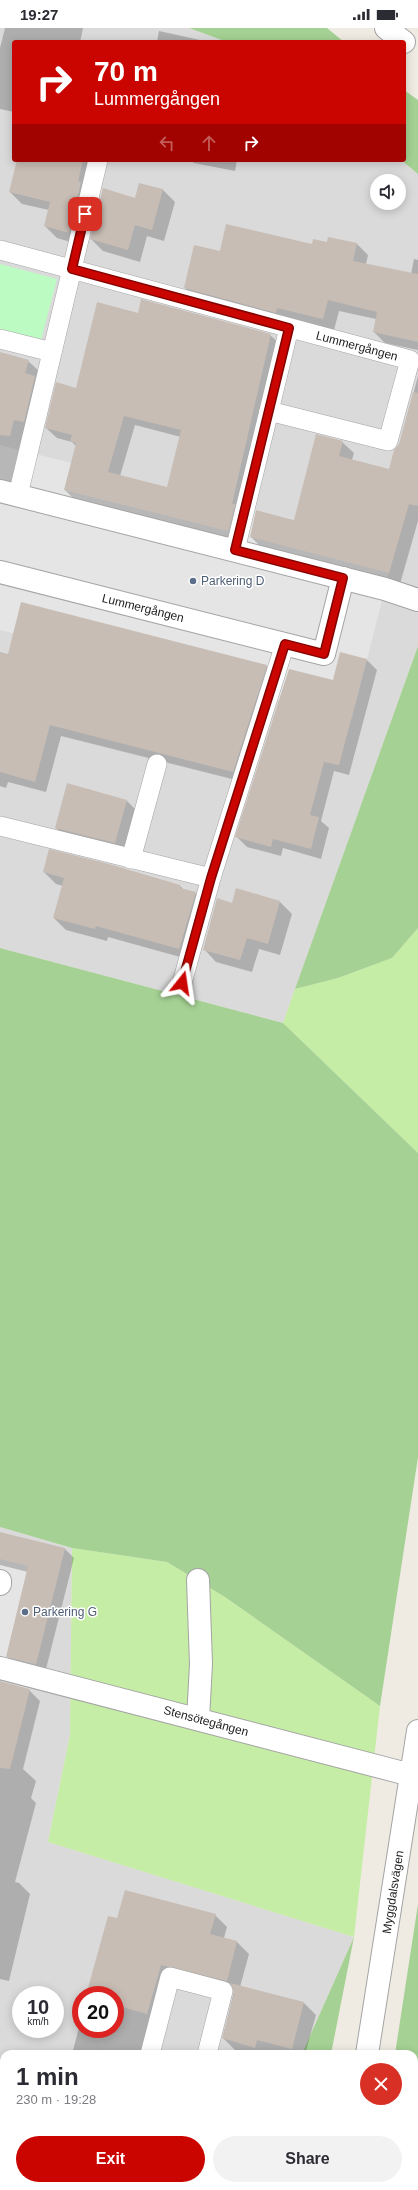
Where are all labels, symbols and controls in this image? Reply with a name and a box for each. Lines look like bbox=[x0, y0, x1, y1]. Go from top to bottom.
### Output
text: 19:27 bbox=[20, 6, 58, 23]
icon: right bbox=[28, 56, 80, 108]
text: 70 m bbox=[94, 56, 158, 87]
text: Lummergången bbox=[94, 89, 220, 109]
icon: left bbox=[156, 132, 178, 154]
icon: ahead bbox=[198, 132, 220, 154]
icon: right bbox=[240, 132, 262, 154]
map controls bbox=[370, 174, 406, 210]
button: sound bbox=[370, 174, 406, 210]
pin bbox=[68, 197, 102, 231]
icon: arrive bbox=[74, 203, 96, 225]
street label: Lummergången bbox=[315, 328, 399, 364]
place label: Parkering D bbox=[201, 574, 265, 588]
marker: Parkering D bbox=[188, 576, 198, 586]
street label: Lummergången bbox=[101, 591, 185, 625]
position arrow bbox=[161, 962, 203, 1004]
place label: Parkering G bbox=[33, 1605, 97, 1619]
marker: Parkering G bbox=[20, 1607, 30, 1617]
street label: Stensötegången bbox=[162, 1703, 250, 1739]
street label: Myggdalsvägen bbox=[380, 1849, 406, 1935]
speed limit sign: 20 bbox=[72, 1986, 124, 2038]
text: 10 bbox=[27, 1996, 49, 2018]
text: km/h bbox=[27, 2016, 49, 2027]
text: 1 min bbox=[16, 2063, 79, 2090]
button: close bbox=[360, 2063, 402, 2105]
text: 230 m · 19:28 bbox=[16, 2092, 96, 2107]
button: Exit bbox=[16, 2136, 205, 2182]
button: Share bbox=[213, 2136, 402, 2182]

